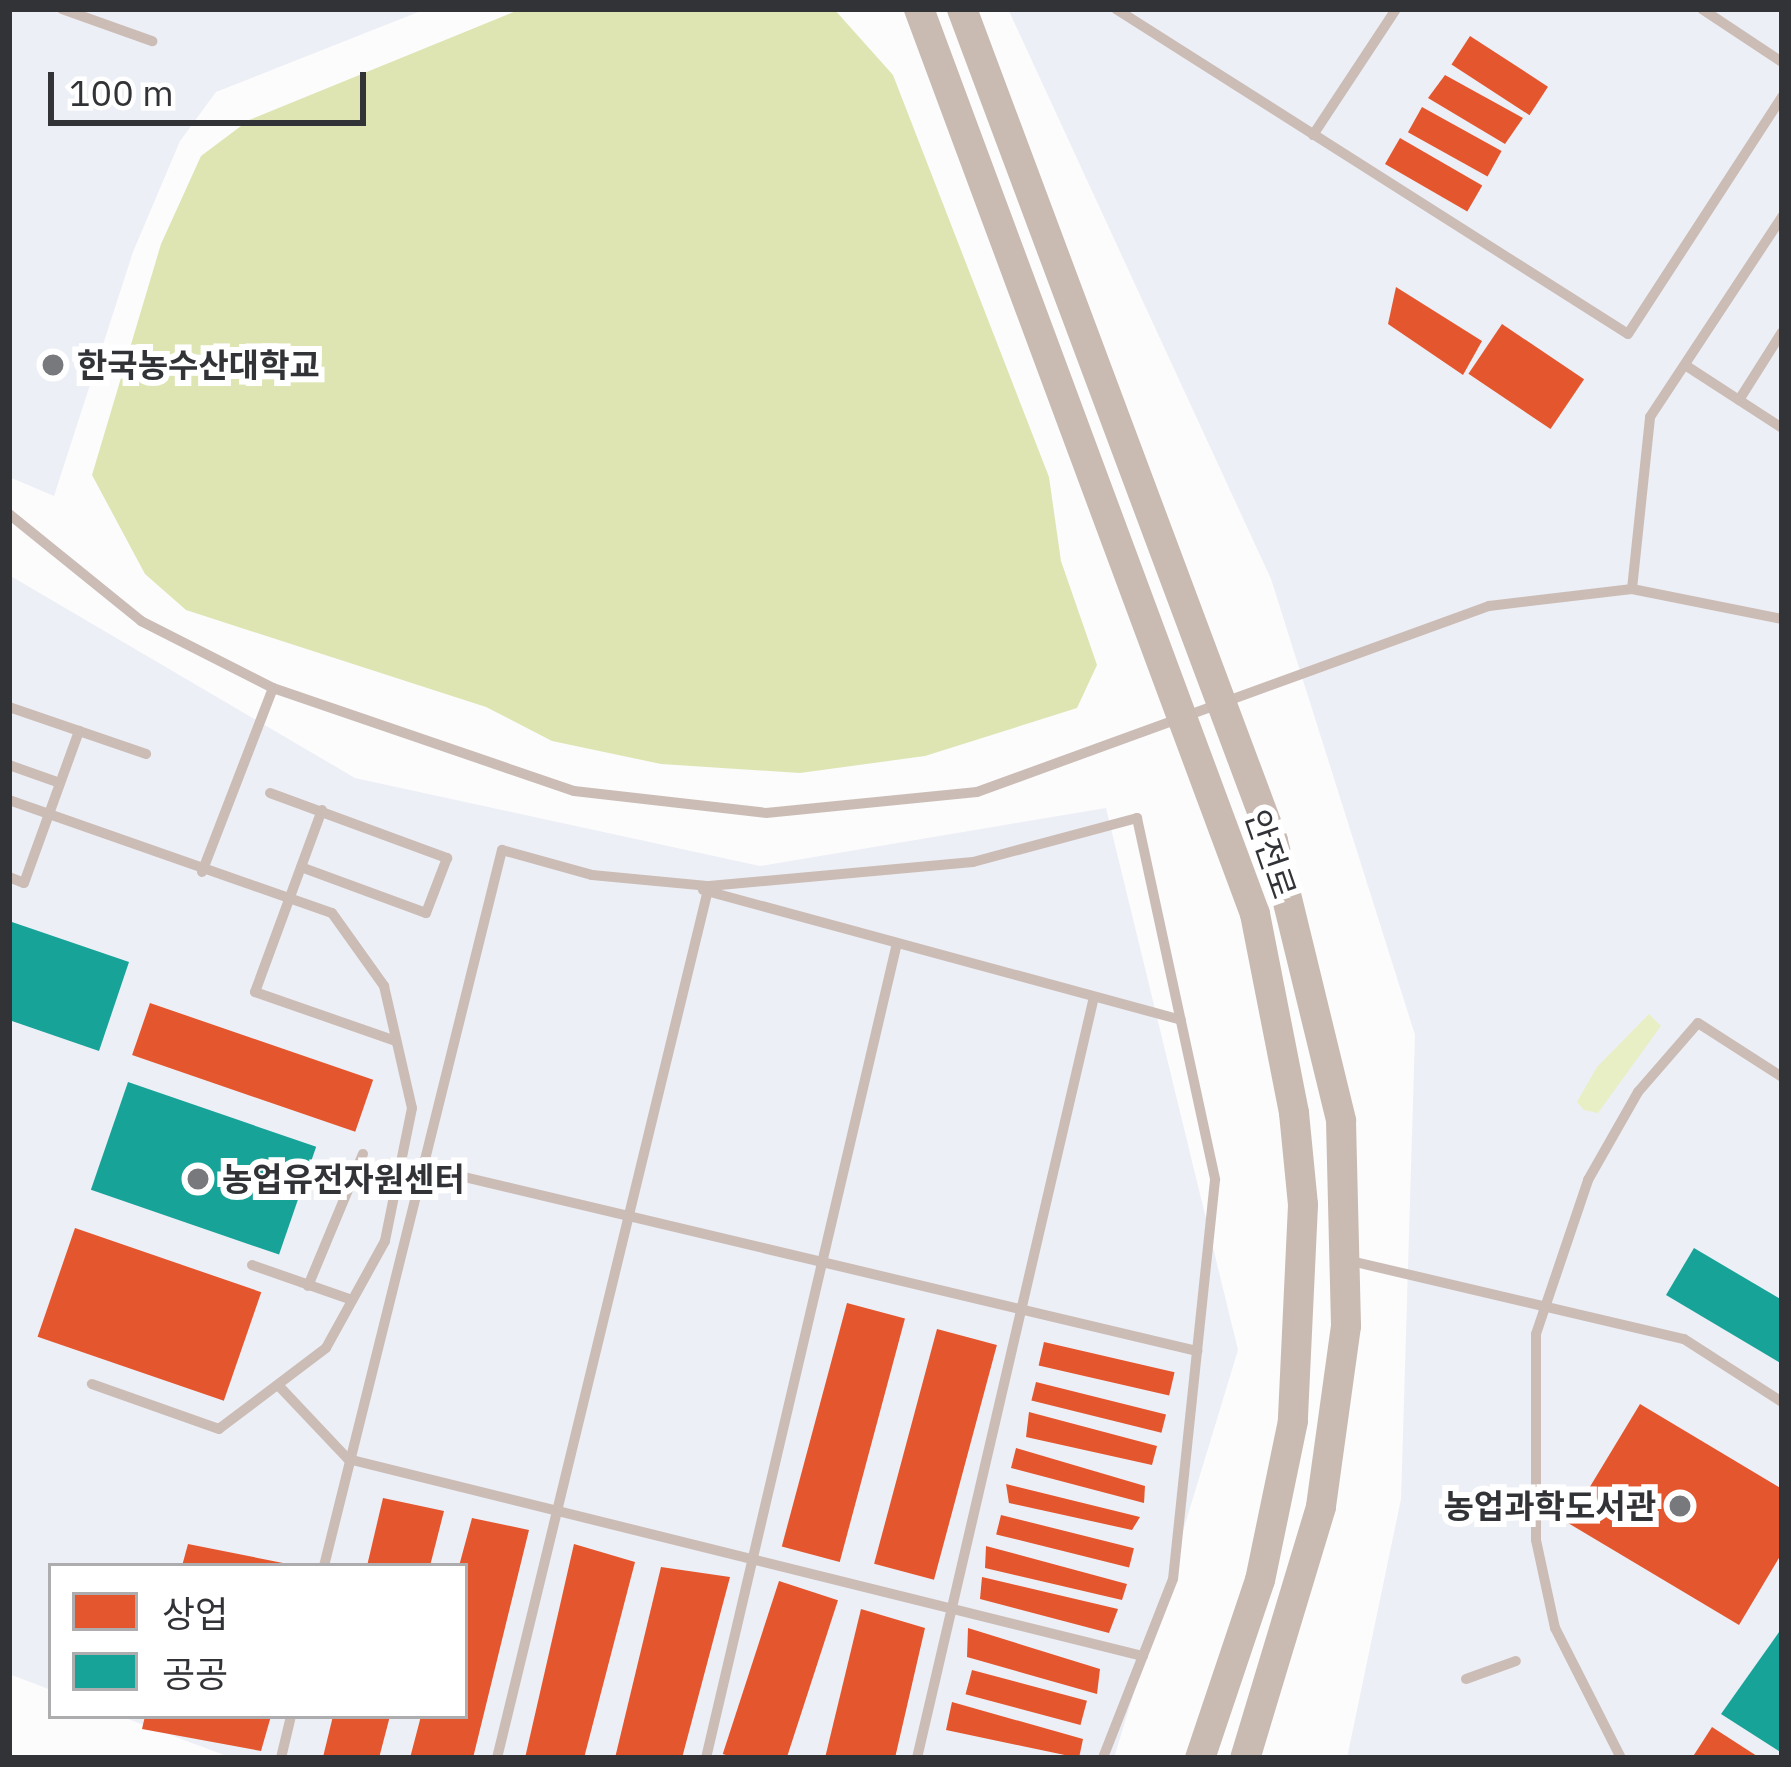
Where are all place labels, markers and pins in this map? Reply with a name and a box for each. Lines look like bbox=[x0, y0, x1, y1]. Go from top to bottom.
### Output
place label: 한국농수산대학교 bbox=[77, 345, 320, 385]
marker: 한국농수산대학교 bbox=[40, 352, 66, 378]
place label: 농업유전자원센터 bbox=[222, 1159, 465, 1199]
marker: 농업유전자원센터 bbox=[185, 1166, 211, 1192]
place label: 농업과학도서관 bbox=[1443, 1486, 1656, 1526]
marker: 농업과학도서관 bbox=[1667, 1493, 1693, 1519]

